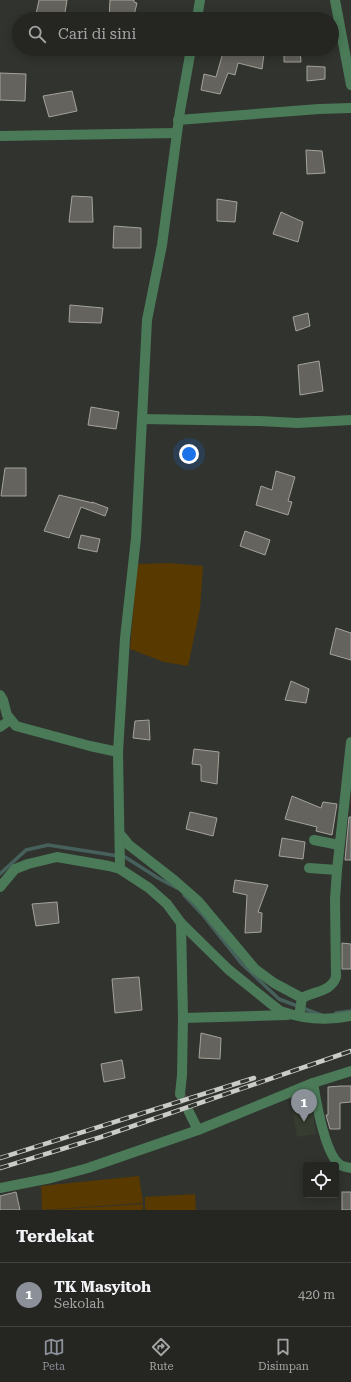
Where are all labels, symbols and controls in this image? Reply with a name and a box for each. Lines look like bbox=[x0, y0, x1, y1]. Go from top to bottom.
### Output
search box bbox=[12, 12, 339, 56]
icon: search bbox=[26, 23, 48, 45]
text: Cari di sini bbox=[58, 25, 136, 43]
your location bbox=[179, 444, 199, 464]
pin: 1 bbox=[291, 1089, 317, 1122]
map controls bbox=[303, 1162, 339, 1198]
button: locate bbox=[303, 1162, 339, 1198]
text: Terdekat bbox=[16, 1226, 94, 1246]
text: TK Masyitoh bbox=[54, 1278, 151, 1296]
text: 1 bbox=[25, 1287, 33, 1302]
text: 420 m bbox=[298, 1287, 335, 1302]
text: Sekolah bbox=[54, 1296, 105, 1311]
tab: Peta bbox=[42, 1336, 65, 1373]
tab: Rute bbox=[149, 1336, 174, 1373]
tab: Disimpan bbox=[258, 1336, 309, 1373]

